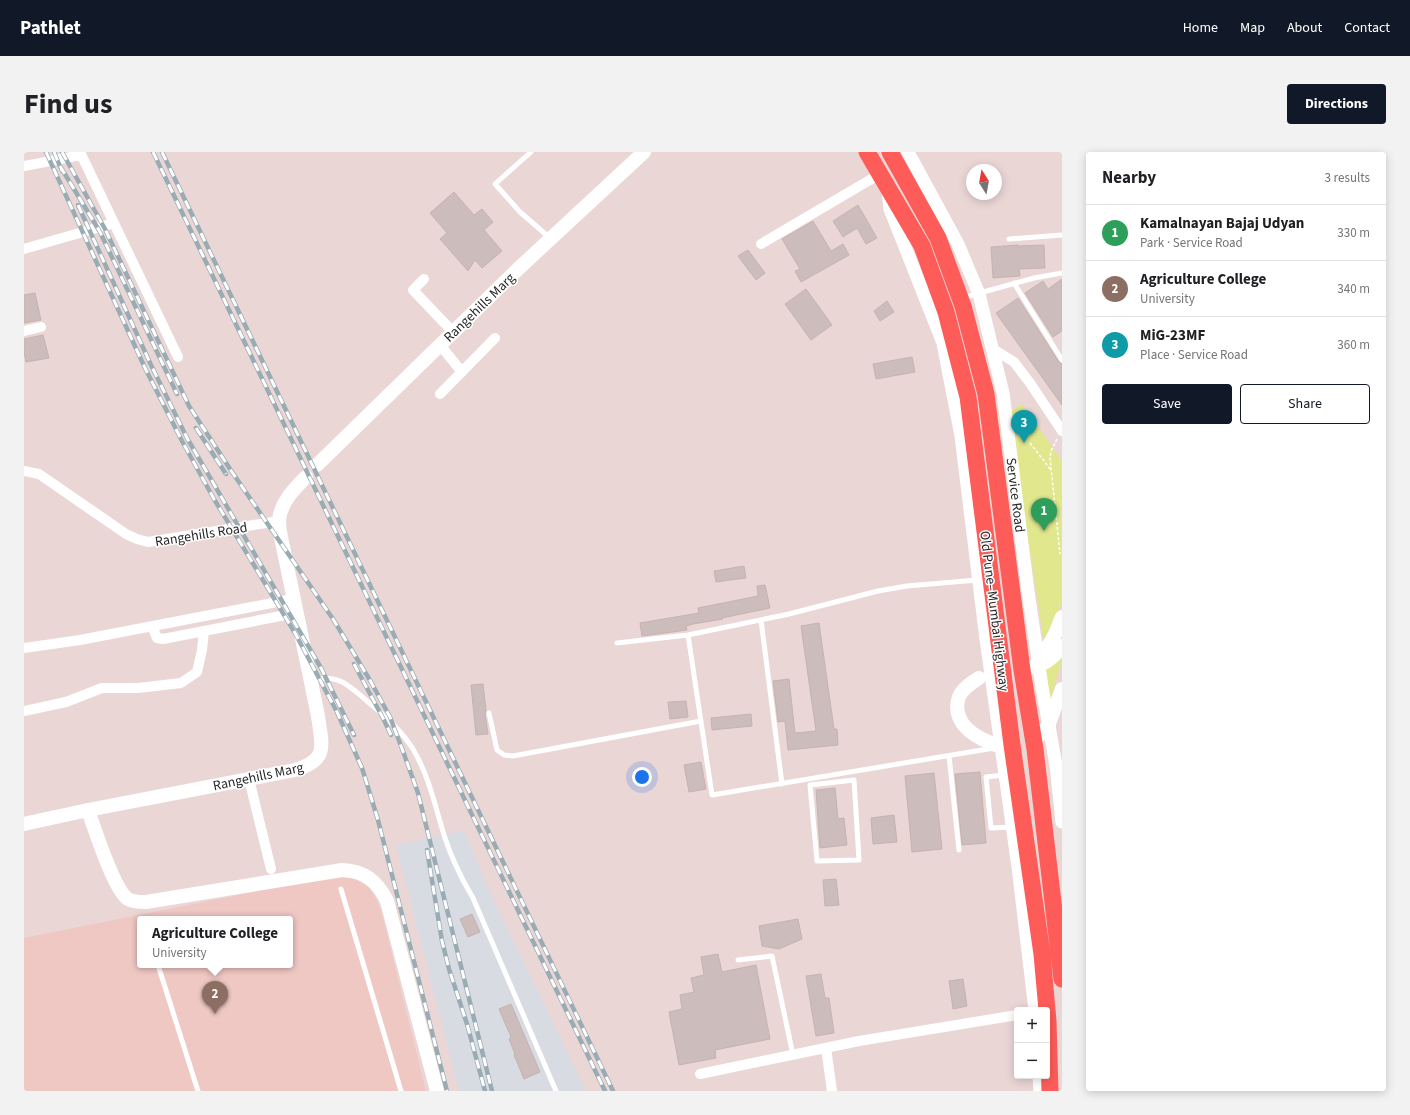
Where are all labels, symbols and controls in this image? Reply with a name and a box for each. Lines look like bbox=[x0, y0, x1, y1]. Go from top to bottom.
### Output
text: Pathlet bbox=[20, 15, 81, 42]
text: Home bbox=[1183, 18, 1218, 38]
text: Map bbox=[1240, 18, 1265, 38]
text: About bbox=[1287, 18, 1322, 38]
text: Contact bbox=[1344, 18, 1390, 38]
text: Find us bbox=[24, 84, 112, 124]
button: Directions bbox=[1287, 84, 1386, 124]
north arrow bbox=[966, 164, 1002, 200]
text: Nearby bbox=[1102, 166, 1156, 190]
text: 3 results bbox=[1325, 169, 1370, 187]
text: Kamalnayan Bajaj Udyan bbox=[1140, 213, 1304, 234]
text: 1 bbox=[1112, 224, 1118, 242]
text: 330 m bbox=[1337, 224, 1370, 242]
text: Park · Service Road bbox=[1140, 234, 1243, 252]
street label: Rangehills Marg bbox=[440, 268, 520, 347]
text: Agriculture College bbox=[1140, 269, 1266, 290]
text: 2 bbox=[1112, 280, 1118, 298]
text: 340 m bbox=[1337, 280, 1370, 298]
text: University bbox=[1140, 290, 1195, 308]
text: MiG-23MF bbox=[1140, 325, 1205, 346]
text: 3 bbox=[1112, 336, 1118, 354]
text: 360 m bbox=[1337, 336, 1370, 354]
text: Place · Service Road bbox=[1140, 346, 1248, 364]
button: Save bbox=[1102, 384, 1232, 424]
button: Share bbox=[1240, 384, 1370, 424]
pin: 3 bbox=[1011, 410, 1037, 443]
street label: Service Road bbox=[1000, 456, 1030, 534]
pin: 1 bbox=[1031, 498, 1057, 531]
street label: Rangehills Road bbox=[153, 518, 249, 552]
street label: Old Pune–Mumbai Highway bbox=[974, 530, 1014, 693]
street label: Rangehills Marg bbox=[211, 758, 305, 796]
your location bbox=[632, 767, 652, 787]
popup bbox=[137, 916, 293, 968]
text: Agriculture College bbox=[152, 923, 278, 944]
text: University bbox=[152, 944, 207, 962]
pin: 2 bbox=[202, 981, 228, 1014]
map controls bbox=[1014, 1007, 1050, 1079]
button: + bbox=[1014, 1007, 1050, 1043]
button: − bbox=[1014, 1043, 1050, 1079]

